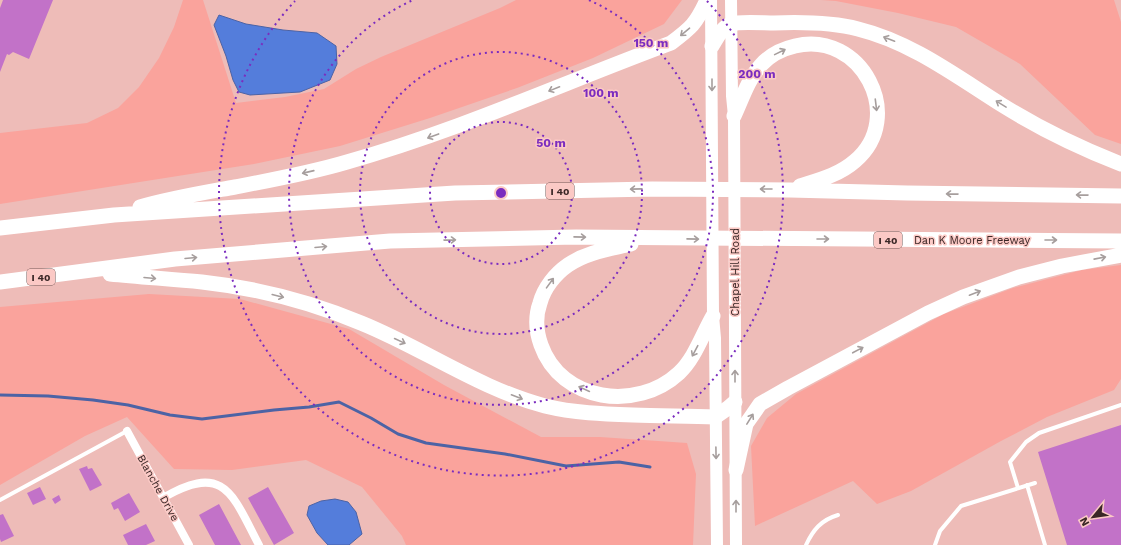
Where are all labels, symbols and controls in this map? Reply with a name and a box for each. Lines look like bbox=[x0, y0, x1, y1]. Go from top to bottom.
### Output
one-way arrow bbox=[680, 27, 691, 36]
one-way arrow bbox=[883, 35, 895, 43]
text: 150 m bbox=[634, 36, 668, 50]
one-way arrow bbox=[774, 48, 786, 55]
text: 200 m bbox=[738, 67, 776, 81]
one-way arrow bbox=[708, 78, 716, 91]
one-way arrow bbox=[548, 85, 560, 93]
text: 100 m bbox=[583, 86, 619, 100]
one-way arrow bbox=[872, 98, 880, 111]
one-way arrow bbox=[995, 100, 1007, 108]
one-way arrow bbox=[427, 132, 439, 140]
text: 50 m bbox=[536, 136, 566, 150]
one-way arrow bbox=[302, 169, 315, 176]
road number: I 40 bbox=[546, 183, 574, 199]
one-way arrow bbox=[630, 185, 643, 193]
centre of rings bbox=[494, 186, 508, 200]
one-way arrow bbox=[760, 186, 773, 193]
one-way arrow bbox=[946, 190, 959, 198]
one-way arrow bbox=[1076, 191, 1089, 199]
street label: Chapel Hill Road bbox=[729, 228, 742, 316]
road number: I 40 bbox=[874, 232, 902, 248]
one-way arrow bbox=[573, 233, 586, 241]
street label: Dan K Moore Freeway bbox=[914, 234, 1030, 247]
one-way arrow bbox=[686, 235, 699, 243]
one-way arrow bbox=[816, 235, 829, 243]
one-way arrow bbox=[443, 236, 456, 244]
one-way arrow bbox=[1044, 236, 1057, 244]
one-way arrow bbox=[314, 243, 327, 250]
one-way arrow bbox=[184, 254, 197, 261]
one-way arrow bbox=[1093, 254, 1106, 262]
road number: I 40 bbox=[27, 269, 55, 285]
one-way arrow bbox=[143, 274, 156, 281]
one-way arrow bbox=[546, 277, 554, 288]
one-way arrow bbox=[968, 288, 980, 296]
one-way arrow bbox=[271, 293, 284, 301]
one-way arrow bbox=[394, 338, 406, 345]
one-way arrow bbox=[691, 344, 698, 356]
one-way arrow bbox=[852, 345, 864, 353]
one-way arrow bbox=[731, 370, 739, 383]
one-way arrow bbox=[579, 385, 591, 392]
one-way arrow bbox=[511, 393, 523, 401]
one-way arrow bbox=[746, 414, 754, 425]
one-way arrow bbox=[712, 446, 720, 459]
street label: Blanche Drive bbox=[134, 452, 182, 524]
north arrow bbox=[1073, 497, 1113, 537]
one-way arrow bbox=[732, 500, 740, 513]
text: N bbox=[1077, 515, 1092, 528]

